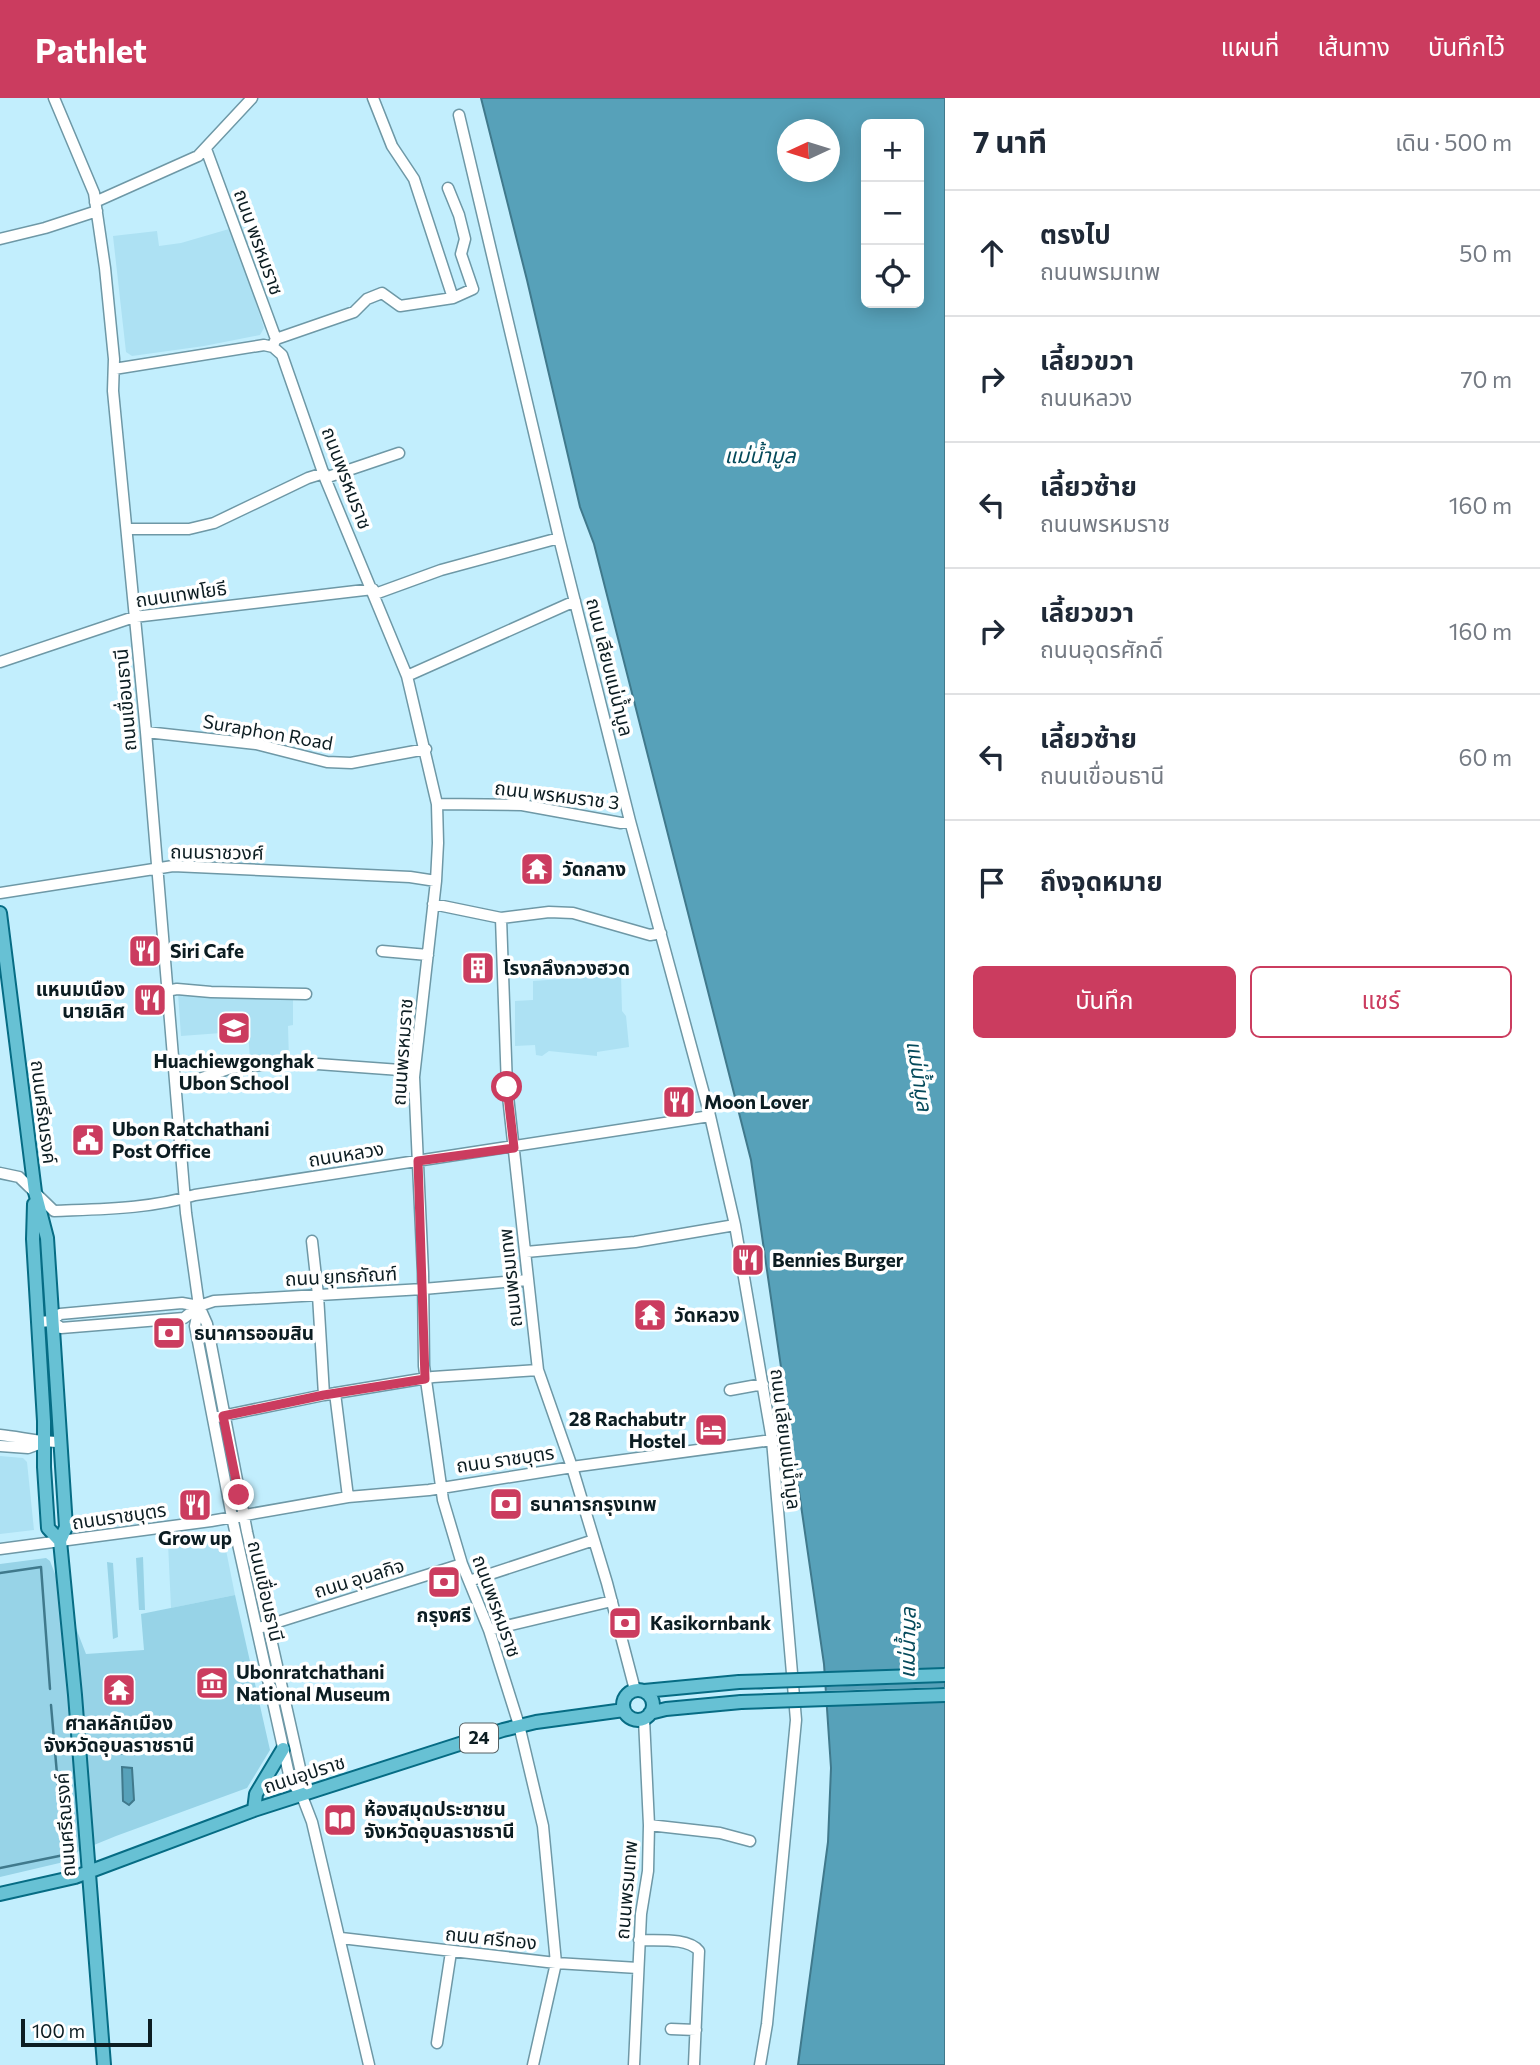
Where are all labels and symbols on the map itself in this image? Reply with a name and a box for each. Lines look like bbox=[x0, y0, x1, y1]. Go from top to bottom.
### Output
north arrow bbox=[777, 119, 840, 182]
street label: ถนน พรหมราช bbox=[230, 186, 289, 298]
street label: ถนนพรหมราช bbox=[317, 424, 377, 532]
water label: แม่น้ำมูล bbox=[724, 441, 797, 469]
street label: ถนนเทพโยธี bbox=[134, 576, 228, 611]
street label: ถนน เลียบแม่น้ำมูล bbox=[580, 595, 640, 739]
street label: ถนนเขื่อนธานี bbox=[108, 648, 140, 752]
street label: Suraphon Road bbox=[201, 709, 335, 754]
street label: ถนน พรหมราช 3 bbox=[493, 775, 621, 814]
street label: ถนนราชวงศ์ bbox=[170, 839, 264, 864]
temple icon: วัดกลาง bbox=[518, 850, 556, 888]
place label: วัดกลาง bbox=[562, 857, 626, 880]
restaurant icon: Siri Cafe bbox=[126, 932, 164, 970]
place label: Siri Cafe bbox=[170, 939, 244, 962]
building icon: โรงกลึงกวงฮวด bbox=[459, 949, 497, 987]
place label: โรงกลึงกวงฮวด bbox=[503, 956, 630, 979]
place label: แหนมเนือง นายเลิศ bbox=[36, 977, 125, 1022]
restaurant icon: แหนมเนือง นายเลิศ bbox=[131, 981, 169, 1019]
street label: ถนนพรหมราช bbox=[386, 998, 417, 1106]
school or university icon: Huachiewgonghak Ubon School bbox=[215, 1009, 253, 1047]
water label: แม่น้ำมูล bbox=[901, 1039, 940, 1114]
place label: Huachiewgonghak Ubon School bbox=[153, 1049, 315, 1094]
street label: ถนนศรีณรงค์ bbox=[27, 1059, 62, 1165]
route start bbox=[491, 1071, 522, 1102]
restaurant icon: Moon Lover bbox=[660, 1083, 698, 1121]
place label: Moon Lover bbox=[704, 1090, 809, 1113]
place label: Ubon Ratchathani Post Office bbox=[112, 1117, 270, 1162]
public building icon: Ubon Ratchathani Post Office bbox=[69, 1121, 107, 1159]
street label: ถนนหลวง bbox=[306, 1136, 385, 1171]
street label: ถนนพรมเทพ bbox=[493, 1227, 526, 1329]
restaurant icon: Bennies Burger bbox=[729, 1241, 767, 1279]
place label: Bennies Burger bbox=[772, 1248, 904, 1271]
street label: ถนน ยุทธภัณฑ์ bbox=[284, 1261, 398, 1291]
temple icon: วัดหลวง bbox=[631, 1296, 669, 1334]
place label: วัดหลวง bbox=[674, 1303, 740, 1326]
bank icon: ธนาคารออมสิน bbox=[150, 1314, 188, 1352]
place label: ธนาคารออมสิน bbox=[194, 1321, 314, 1344]
street label: ถนน เลียบแม่น้ำมูล bbox=[764, 1367, 808, 1511]
place label: 28 Rachabutr Hostel bbox=[569, 1407, 686, 1452]
hotel icon: 28 Rachabutr Hostel bbox=[692, 1411, 730, 1449]
street label: ถนน ราชบุตร bbox=[454, 1440, 556, 1478]
route end bbox=[223, 1479, 254, 1510]
bank icon: ธนาคารกรุงเทพ bbox=[487, 1485, 525, 1523]
restaurant icon: Grow up bbox=[176, 1486, 214, 1524]
place label: ธนาคารกรุงเทพ bbox=[530, 1492, 657, 1516]
street label: ถนนราชบุตร bbox=[70, 1498, 168, 1534]
place label: Grow up bbox=[158, 1526, 232, 1549]
street label: ถนนเขื่อนธานี bbox=[244, 1538, 290, 1644]
street label: ถนนพรหมราช bbox=[468, 1551, 527, 1660]
street label: ถนน อุบลกิจ bbox=[311, 1553, 407, 1603]
bank icon: กรุงศรี bbox=[425, 1563, 463, 1601]
place label: กรุงศรี bbox=[417, 1603, 472, 1627]
bank icon: Kasikornbank bbox=[606, 1604, 644, 1642]
water label: แม่น้ำมูล bbox=[892, 1606, 922, 1679]
place label: Kasikornbank bbox=[650, 1611, 771, 1634]
place label: Ubonratchathani National Museum bbox=[236, 1660, 390, 1705]
museum icon: Ubonratchathani National Museum bbox=[193, 1664, 231, 1702]
temple icon: ศาลหลักเมือง จังหวัดอุบลราชธานี bbox=[100, 1671, 138, 1709]
place label: ศาลหลักเมือง จังหวัดอุบลราชธานี bbox=[44, 1711, 194, 1757]
road number: 24 bbox=[460, 1723, 498, 1752]
street label: ถนนอุปราช bbox=[260, 1750, 348, 1798]
street label: ถนนศรีณรงค์ bbox=[49, 1772, 80, 1878]
place label: ห้องสมุดประชาชน จังหวัดอุบลราชธานี bbox=[364, 1797, 514, 1843]
library icon: ห้องสมุดประชาชน จังหวัดอุบลราชธานี bbox=[321, 1801, 359, 1839]
street label: ถนนพรมเทพ bbox=[610, 1840, 641, 1940]
street label: ถนน ศรีทอง bbox=[444, 1921, 538, 1954]
scale bar bbox=[21, 2016, 152, 2048]

